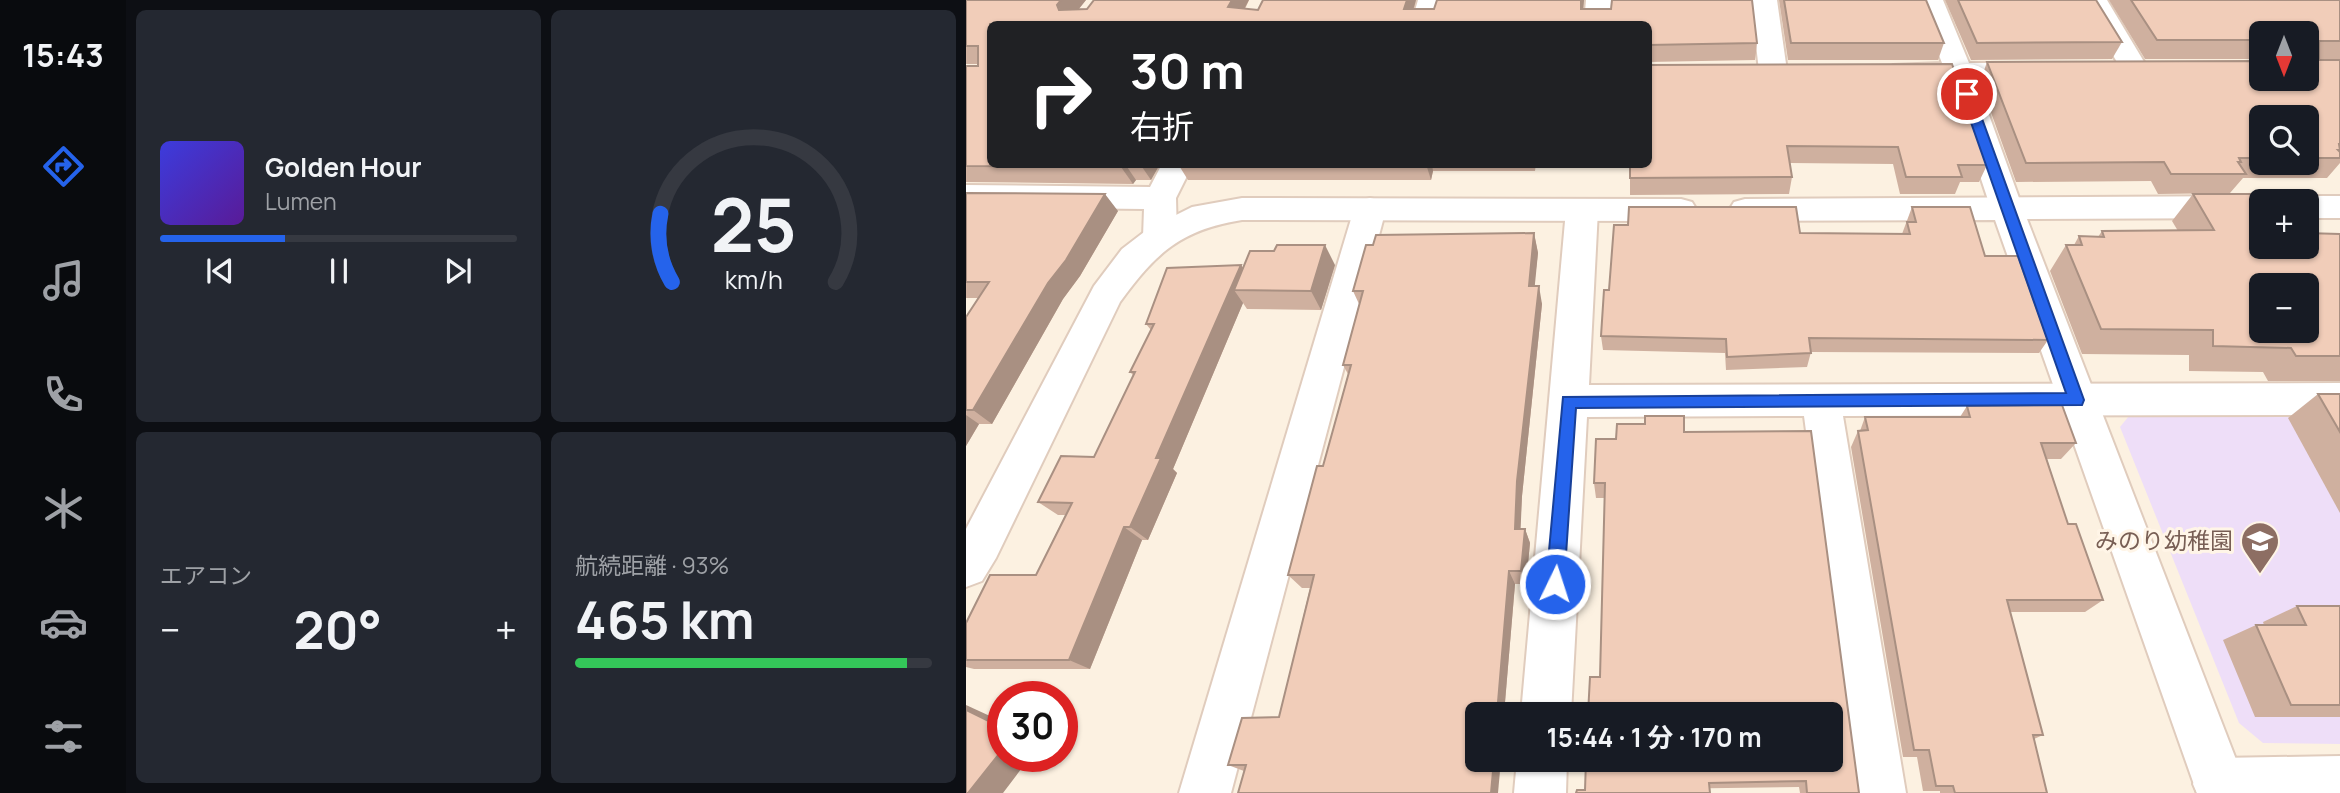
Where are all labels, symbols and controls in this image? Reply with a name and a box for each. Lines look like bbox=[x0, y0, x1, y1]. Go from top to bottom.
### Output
north arrow bbox=[2249, 21, 2319, 91]
map controls bbox=[2249, 21, 2319, 343]
text: 15:43 bbox=[22, 33, 104, 77]
text: 30 m bbox=[1130, 37, 1245, 104]
icon: right bbox=[1015, 49, 1106, 140]
pin bbox=[1937, 64, 1997, 124]
icon: arrive bbox=[1948, 75, 1986, 113]
text: 右折 bbox=[1130, 104, 1194, 148]
button: search bbox=[2249, 105, 2319, 175]
icon: directions bbox=[39, 142, 88, 191]
text: Golden Hour bbox=[265, 149, 422, 185]
text: 25 bbox=[710, 174, 797, 274]
text: Lumen bbox=[265, 185, 337, 217]
button: + bbox=[2249, 189, 2319, 259]
icon: previous bbox=[201, 252, 239, 290]
icon: pause bbox=[320, 252, 358, 290]
icon: next bbox=[439, 252, 477, 290]
icon: music bbox=[39, 256, 88, 305]
text: km/h bbox=[724, 262, 783, 297]
button: − bbox=[2249, 273, 2319, 343]
icon: phone bbox=[39, 370, 88, 419]
icon: climate bbox=[39, 484, 88, 533]
school or university icon: みのり幼稚園 bbox=[2239, 520, 2281, 575]
place label: みのり幼稚園 bbox=[2095, 524, 2233, 556]
position arrow bbox=[1518, 547, 1592, 621]
text: 航続距離 · 93% bbox=[575, 549, 729, 581]
text: エアコン bbox=[160, 559, 252, 591]
text: 465 km bbox=[575, 584, 755, 655]
text: 20° bbox=[294, 594, 382, 665]
icon: car bbox=[39, 598, 88, 647]
text: − bbox=[160, 603, 181, 655]
text: + bbox=[495, 603, 517, 655]
speed limit sign: 30 bbox=[987, 681, 1078, 772]
icon: filters bbox=[39, 712, 88, 761]
text: 15:44 · 1 分 · 170 m bbox=[1546, 719, 1762, 755]

